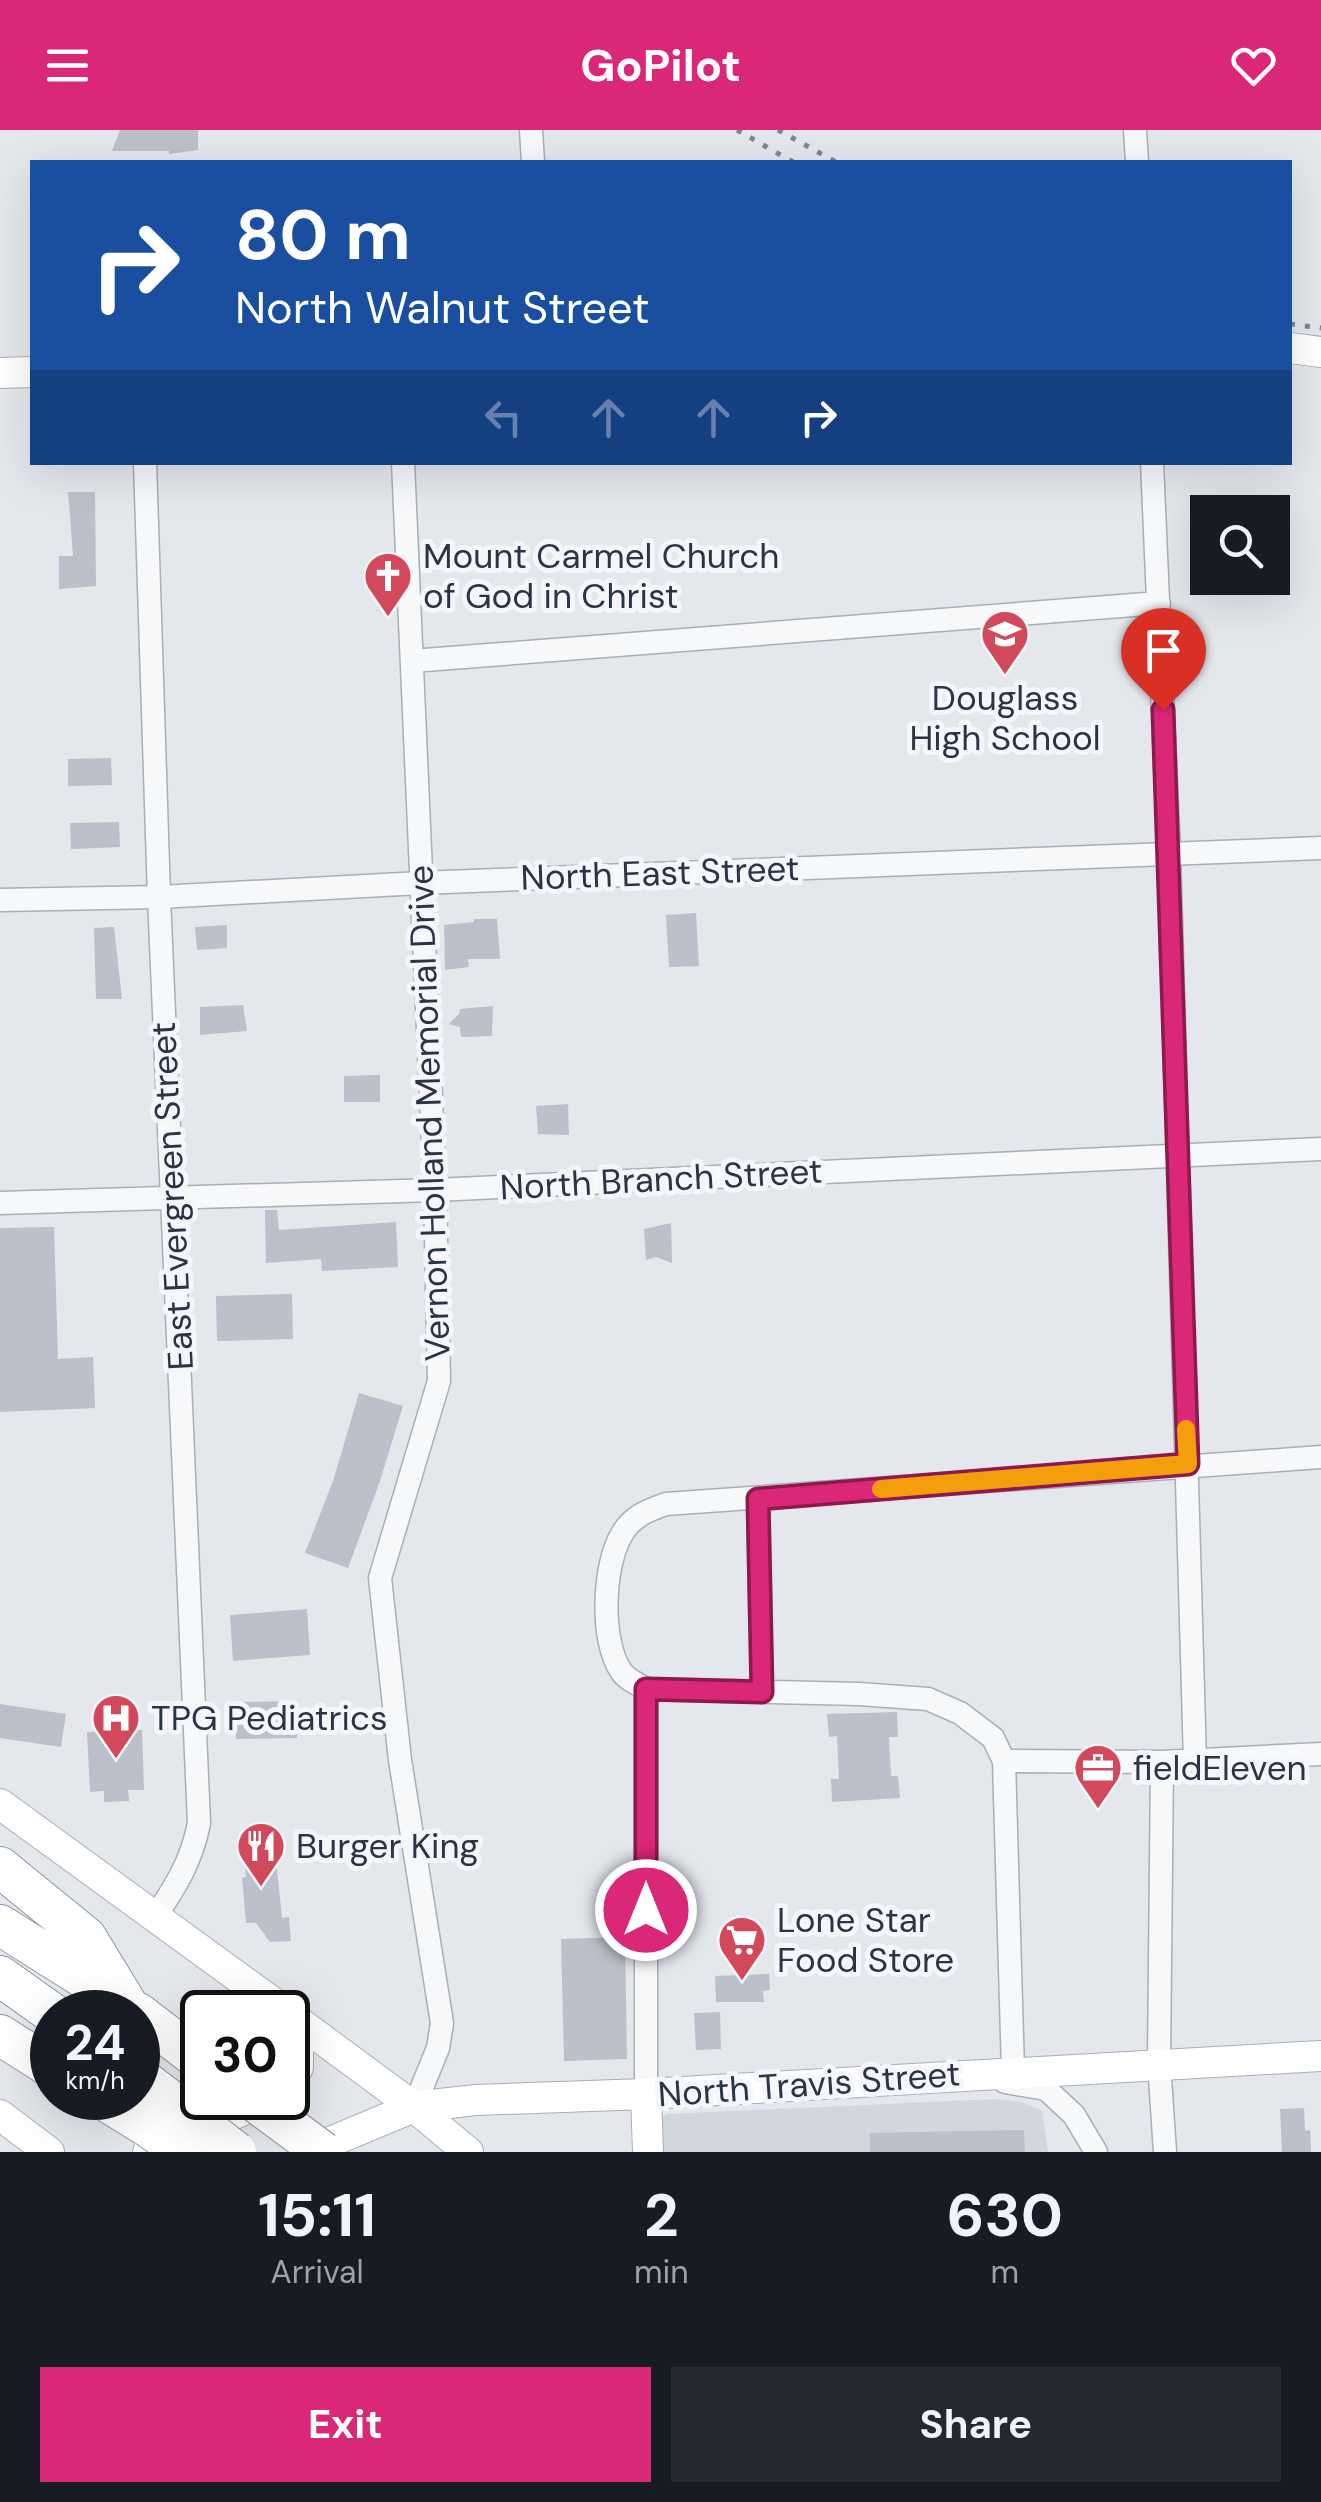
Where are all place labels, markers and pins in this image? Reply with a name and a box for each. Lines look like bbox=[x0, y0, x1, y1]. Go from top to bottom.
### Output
place label: Mount Carmel Church of God in Christ bbox=[423, 533, 779, 619]
church icon: Mount Carmel Church of God in Christ bbox=[362, 550, 414, 618]
school or university icon: Douglass High School bbox=[979, 608, 1031, 676]
pin bbox=[1121, 608, 1206, 711]
place label: Douglass High School bbox=[910, 675, 1100, 761]
hospital icon: TPG Pediatrics bbox=[90, 1692, 142, 1760]
place label: TPG Pediatrics bbox=[151, 1695, 388, 1741]
office icon: fieldEleven bbox=[1072, 1742, 1124, 1810]
place label: fieldEleven bbox=[1133, 1745, 1307, 1791]
restaurant icon: Burger King bbox=[235, 1820, 287, 1888]
place label: Burger King bbox=[296, 1823, 479, 1869]
place label: Lone Star Food Store bbox=[777, 1897, 954, 1983]
supermarket icon: Lone Star Food Store bbox=[716, 1914, 768, 1982]

